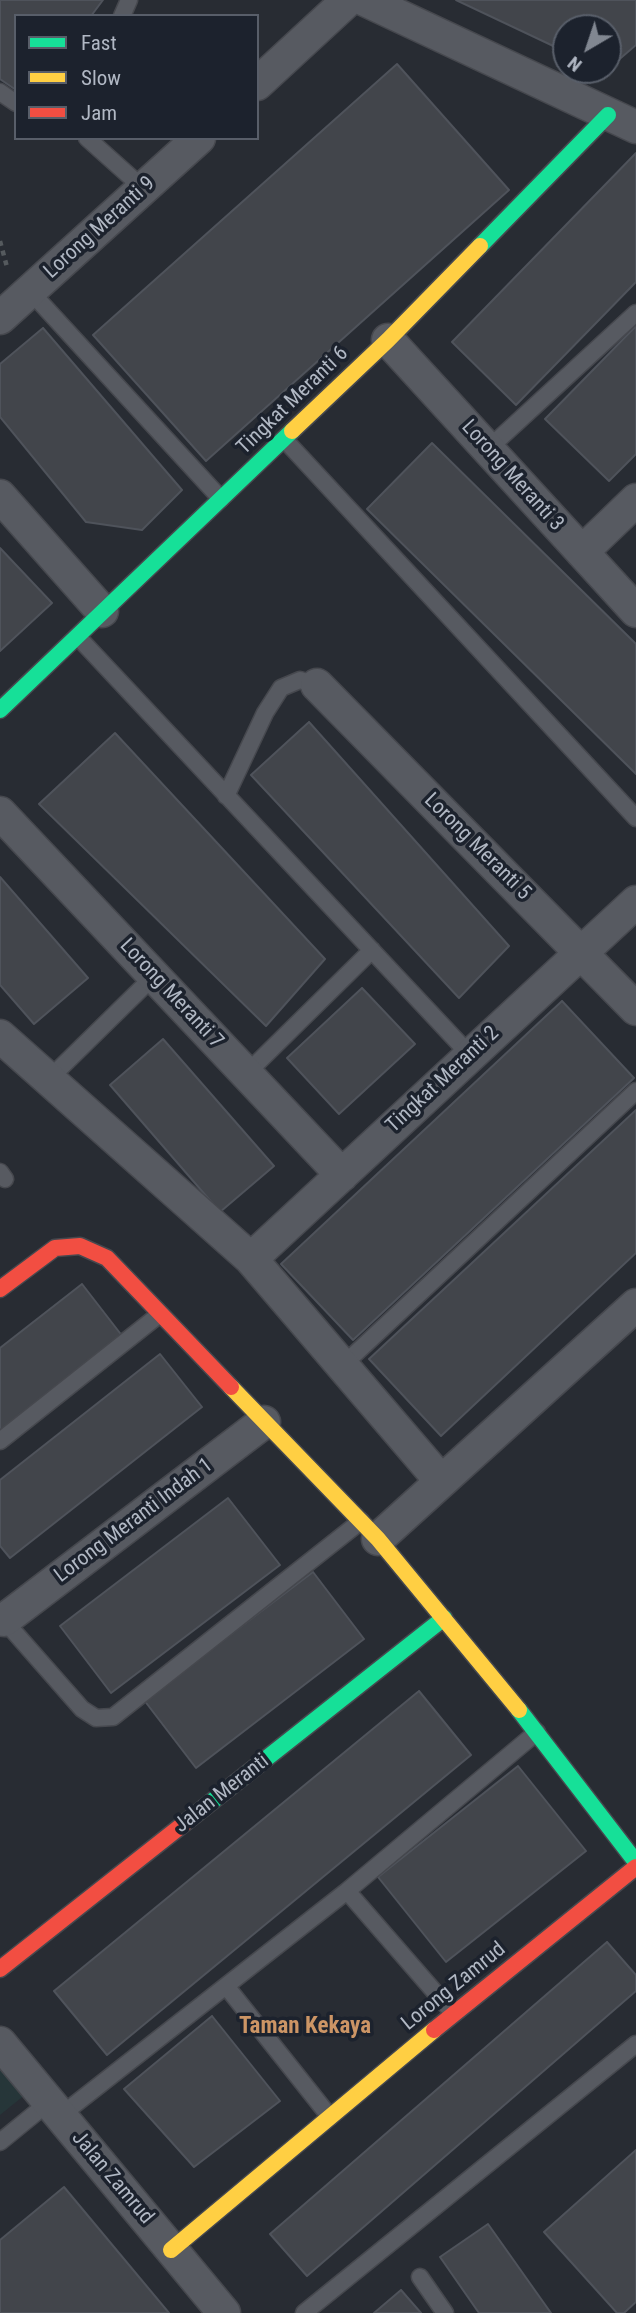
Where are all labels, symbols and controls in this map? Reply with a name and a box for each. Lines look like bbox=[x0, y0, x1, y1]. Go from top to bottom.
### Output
legend bbox=[14, 14, 259, 140]
north arrow bbox=[552, 14, 622, 84]
text: Fast bbox=[81, 31, 117, 55]
text: N bbox=[563, 52, 586, 77]
text: Slow bbox=[81, 66, 121, 90]
text: Jam bbox=[81, 101, 117, 125]
street label: Lorong Meranti 9 bbox=[39, 172, 161, 284]
street label: Tingkat Meranti 6 bbox=[232, 342, 354, 460]
street label: Lorong Meranti 3 bbox=[456, 415, 568, 537]
street label: Lorong Meranti 5 bbox=[418, 788, 536, 906]
street label: Lorong Meranti 7 bbox=[114, 934, 228, 1054]
street label: Tingkat Meranti 2 bbox=[381, 1021, 505, 1139]
street label: Lorong Meranti Indah 1 bbox=[50, 1453, 218, 1589]
street label: Jalan Meranti bbox=[170, 1749, 274, 1839]
street label: Lorong Zamrud bbox=[397, 1937, 511, 2037]
district label: Taman Kekaya bbox=[239, 2013, 371, 2041]
street label: Jalan Zamrud bbox=[66, 2126, 158, 2230]

